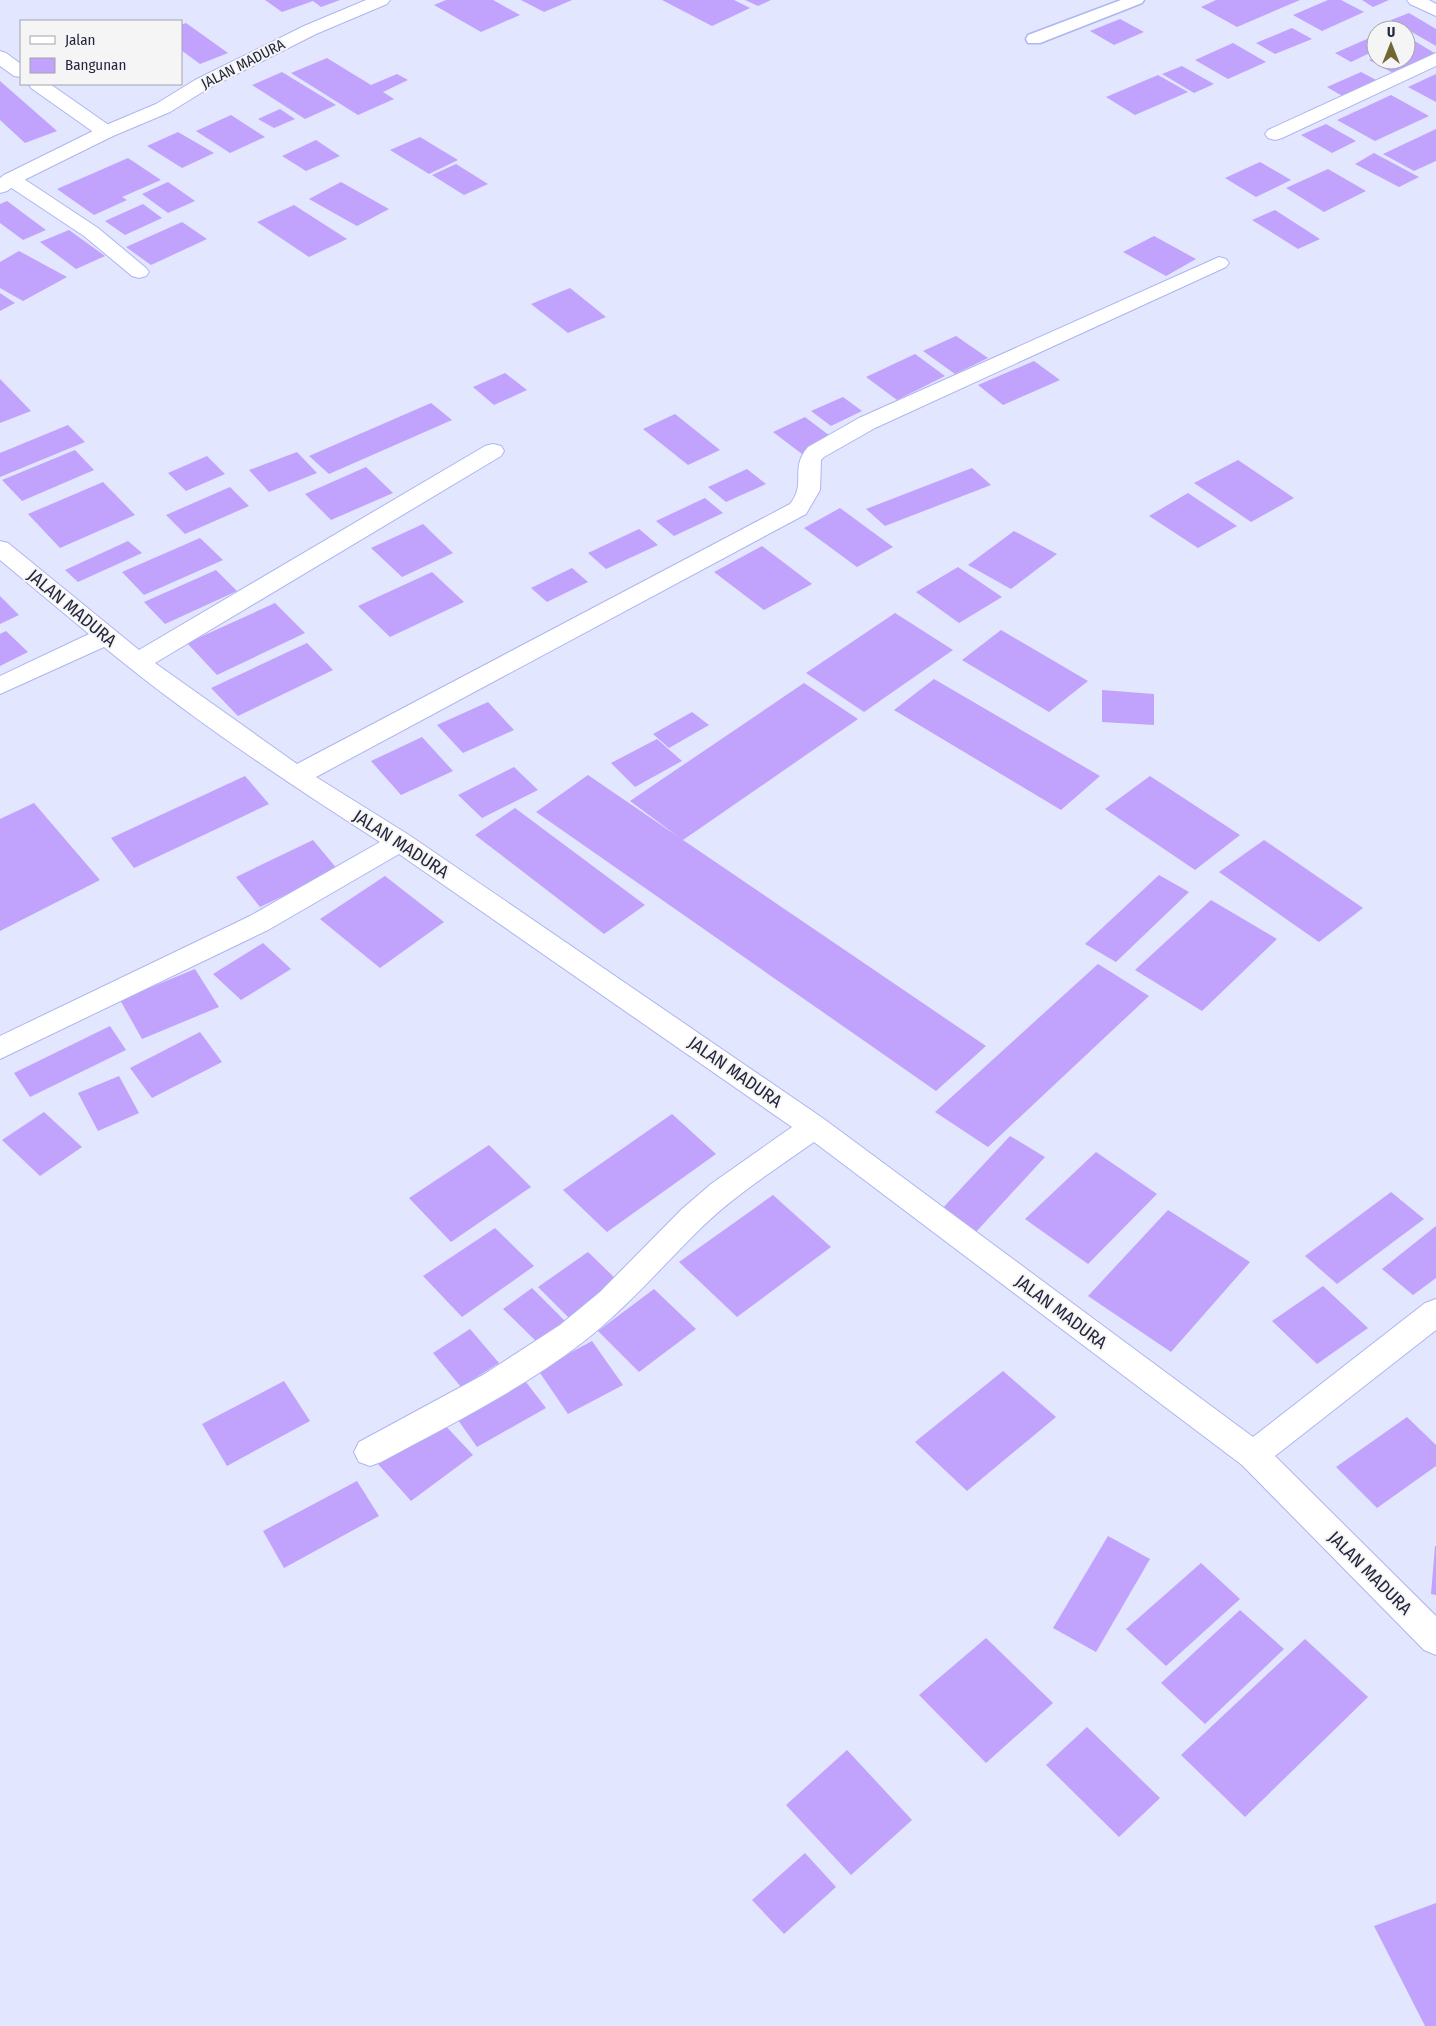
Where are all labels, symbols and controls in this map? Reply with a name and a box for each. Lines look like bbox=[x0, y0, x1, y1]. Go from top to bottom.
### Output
legend bbox=[20, 20, 182, 85]
north arrow bbox=[1366, 20, 1416, 70]
text: U bbox=[1387, 24, 1395, 41]
text: Jalan bbox=[65, 31, 95, 49]
street label: JALAN MADURA bbox=[198, 35, 288, 93]
text: Bangunan bbox=[65, 56, 126, 74]
street label: JALAN MADURA bbox=[23, 564, 121, 652]
street label: JALAN MADURA bbox=[349, 805, 453, 883]
street label: JALAN MADURA bbox=[684, 1032, 787, 1113]
street label: JALAN MADURA bbox=[1011, 1270, 1112, 1354]
street label: JALAN MADURA bbox=[1323, 1526, 1417, 1620]

